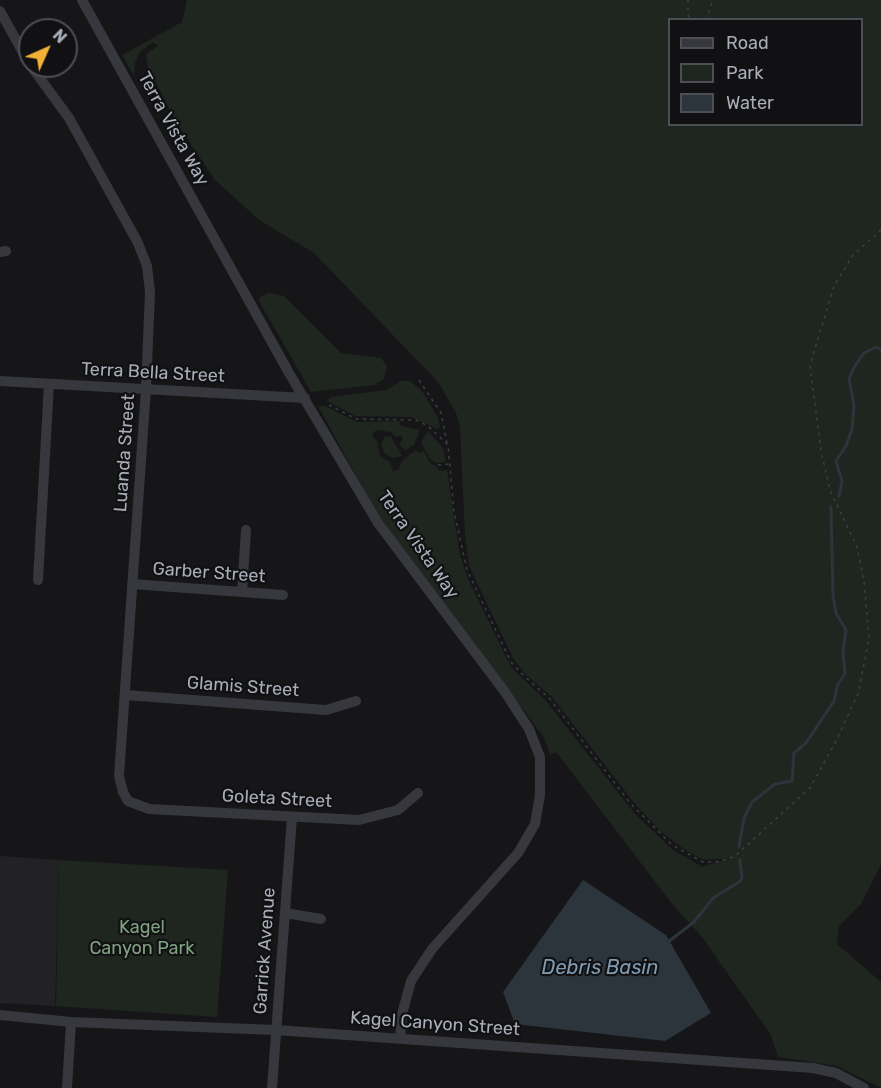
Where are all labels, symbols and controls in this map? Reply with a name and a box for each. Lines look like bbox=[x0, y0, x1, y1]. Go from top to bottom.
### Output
north arrow bbox=[18, 18, 78, 78]
legend bbox=[668, 18, 863, 126]
text: N bbox=[49, 26, 70, 47]
text: Road bbox=[726, 32, 769, 54]
text: Park bbox=[726, 62, 763, 84]
street label: Terra Vista Way bbox=[133, 68, 213, 190]
text: Water bbox=[726, 92, 774, 114]
street label: Terra Bella Street bbox=[81, 358, 225, 388]
street label: Luanda Street bbox=[110, 393, 140, 513]
street label: Terra Vista Way bbox=[373, 487, 463, 603]
street label: Garber Street bbox=[152, 558, 266, 588]
street label: Glamis Street bbox=[186, 672, 300, 702]
street label: Goleta Street bbox=[221, 785, 333, 813]
street label: Garrick Avenue bbox=[250, 887, 280, 1015]
park label: Kagel Canyon Park bbox=[89, 917, 195, 960]
water label: Debris Basin bbox=[542, 956, 658, 980]
street label: Kagel Canyon Street bbox=[349, 1007, 521, 1041]

